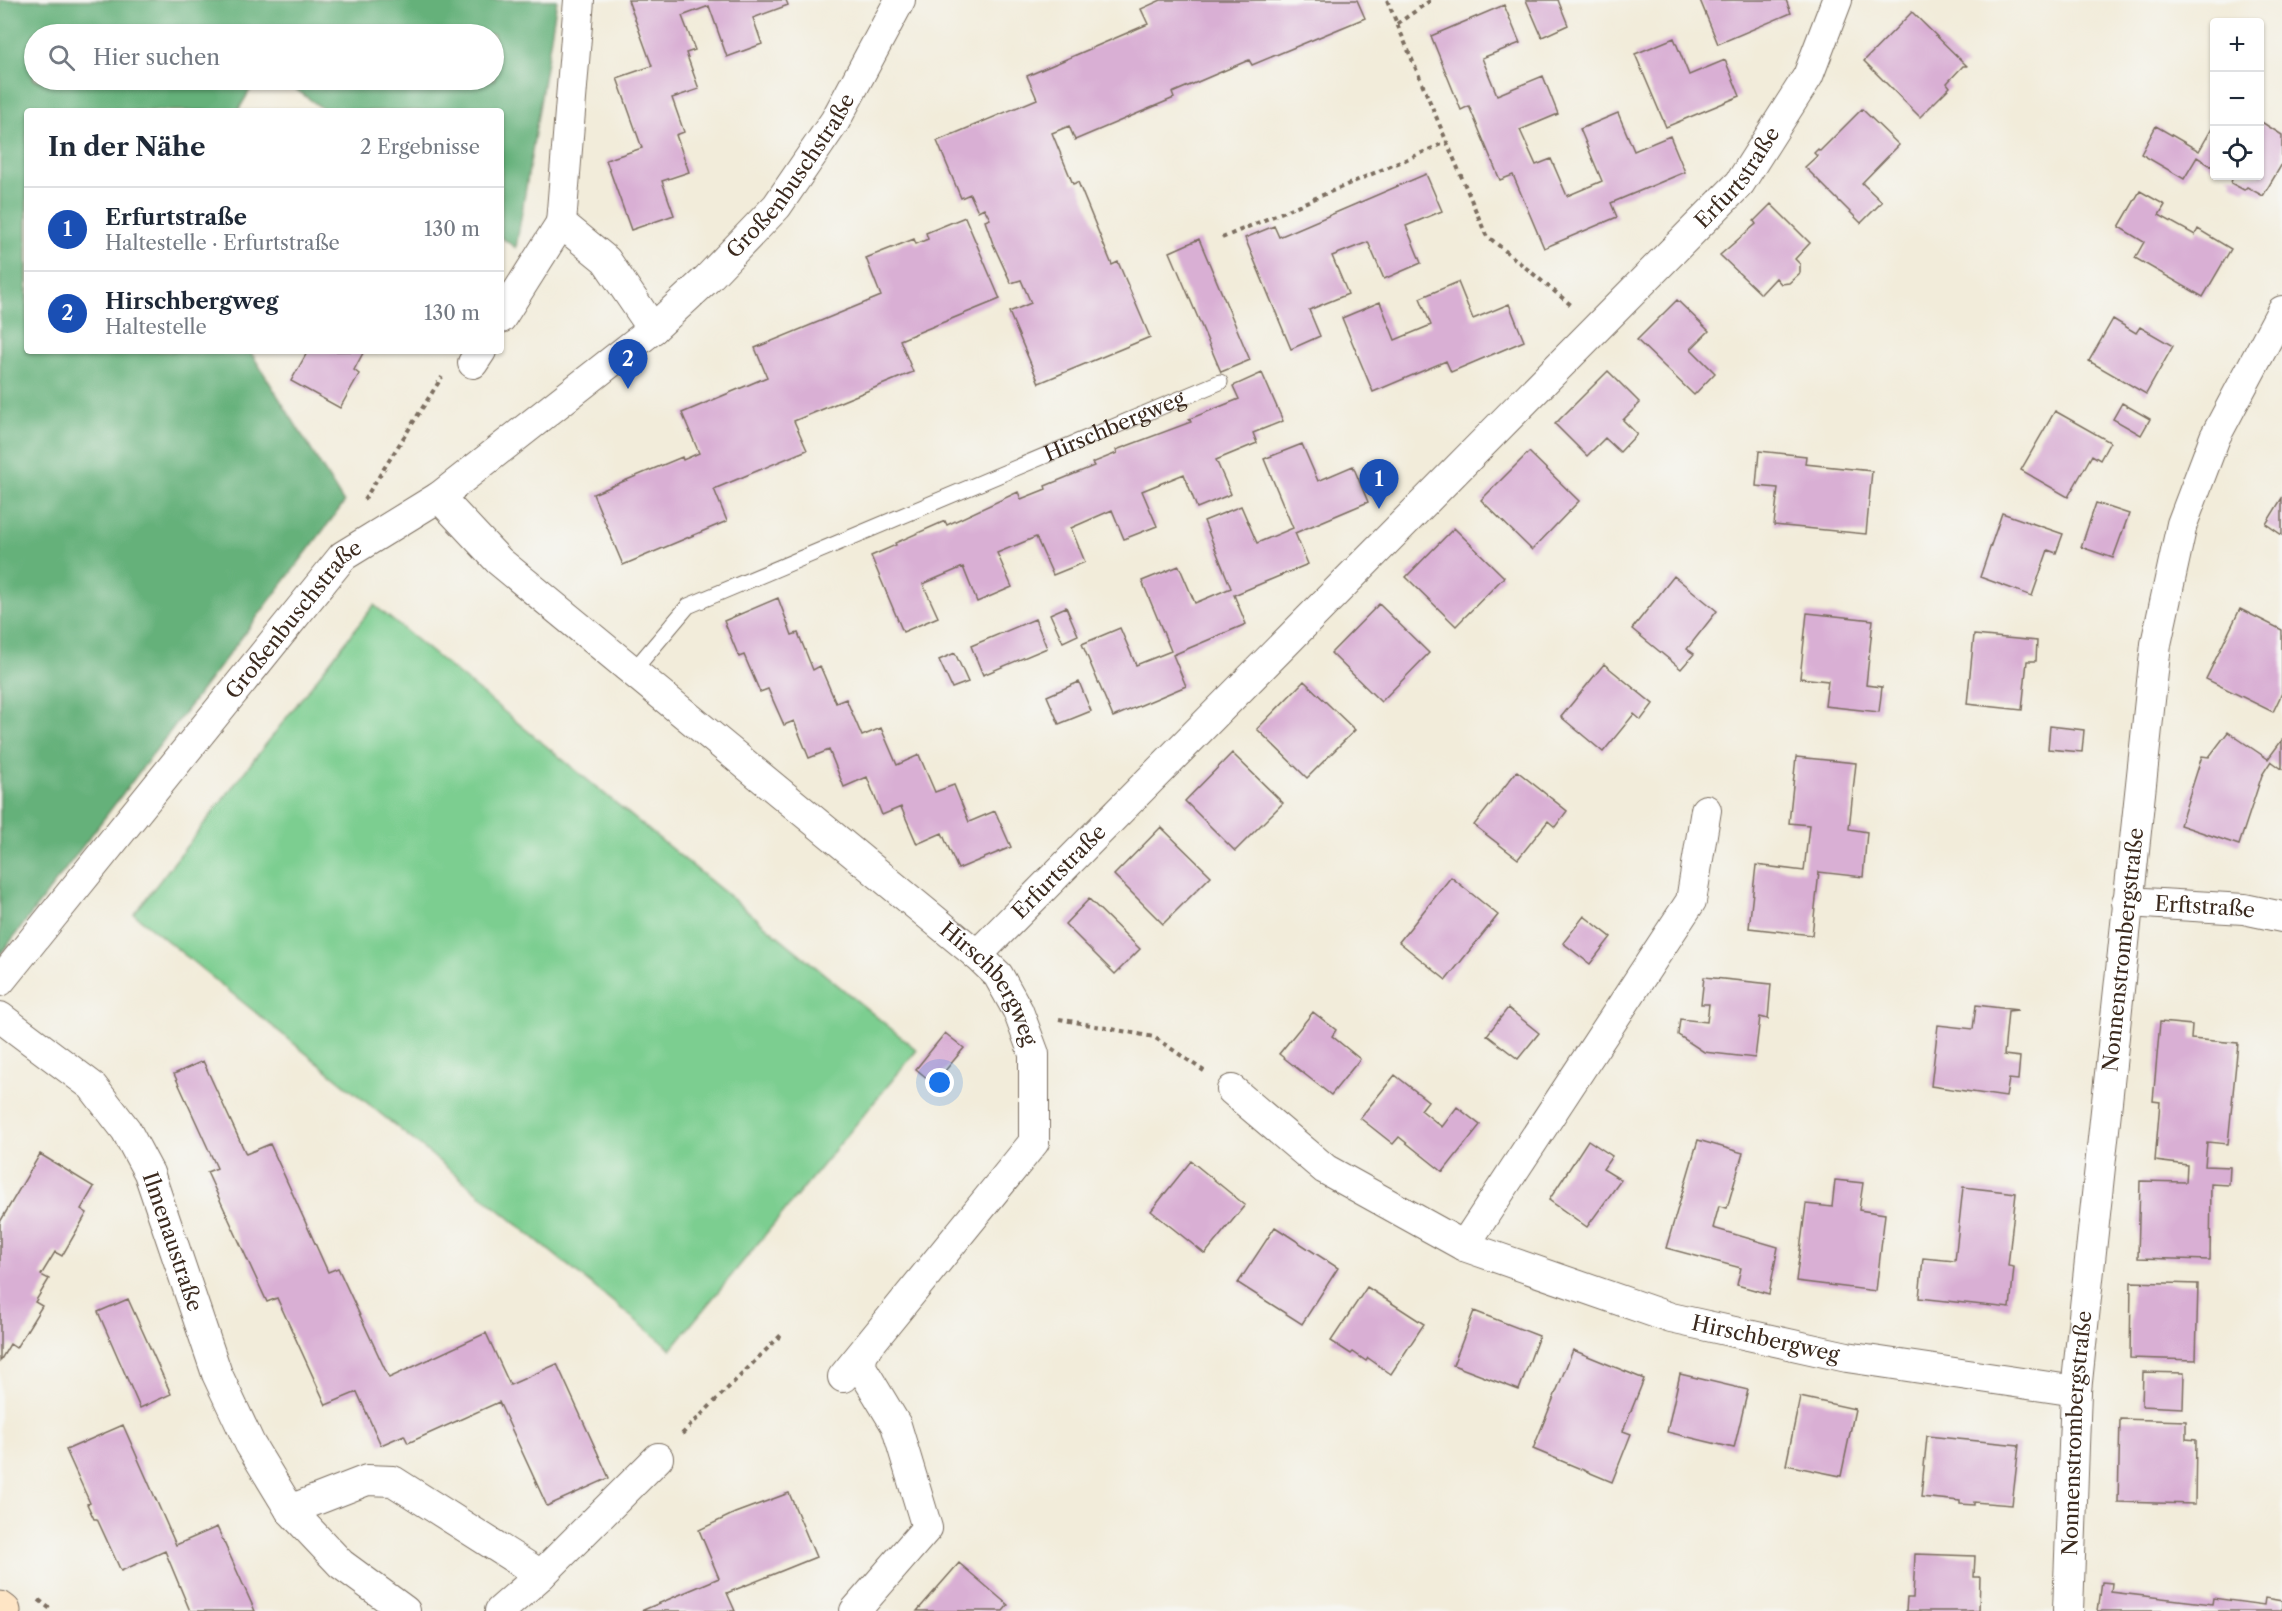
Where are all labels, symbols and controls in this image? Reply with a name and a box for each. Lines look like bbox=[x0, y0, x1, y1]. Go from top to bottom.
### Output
map controls bbox=[2210, 18, 2264, 180]
button: + bbox=[2210, 18, 2264, 72]
search box bbox=[24, 24, 504, 90]
icon: search bbox=[45, 41, 78, 74]
text: Hier suchen bbox=[93, 44, 220, 71]
button: − bbox=[2210, 72, 2264, 126]
street label: Großenbuschstraße bbox=[721, 89, 859, 263]
street label: Erfurtstraße bbox=[1689, 122, 1784, 233]
button: locate bbox=[2210, 126, 2264, 180]
text: In der Nähe bbox=[48, 131, 205, 163]
text: 2 Ergebnisse bbox=[360, 135, 480, 159]
text: Erfurtstraße bbox=[105, 204, 247, 231]
text: 1 bbox=[63, 217, 72, 241]
text: 130 m bbox=[424, 217, 480, 241]
text: Haltestelle · Erfurtstraße bbox=[105, 231, 340, 255]
text: Hirschbergweg bbox=[105, 288, 278, 315]
text: 2 bbox=[62, 301, 73, 325]
text: 130 m bbox=[424, 301, 480, 325]
text: Haltestelle bbox=[105, 315, 207, 339]
pin: 2 bbox=[608, 340, 648, 389]
street label: Hirschbergweg bbox=[1040, 385, 1189, 467]
pin: 1 bbox=[1360, 460, 1398, 509]
street label: Großenbuschstraße bbox=[220, 535, 366, 704]
street label: Erfurtstraße bbox=[1007, 819, 1111, 924]
street label: Nonnenstrombergstraße bbox=[2097, 826, 2148, 1073]
street label: Erftstraße bbox=[2154, 891, 2257, 923]
street label: Hirschbergweg bbox=[935, 917, 1043, 1050]
your location bbox=[925, 1068, 954, 1097]
street label: Ilmenaustraße bbox=[138, 1169, 208, 1314]
street label: Hirschbergweg bbox=[1690, 1310, 1843, 1367]
street label: Nonnenstrombergstraße bbox=[2057, 1310, 2097, 1556]

